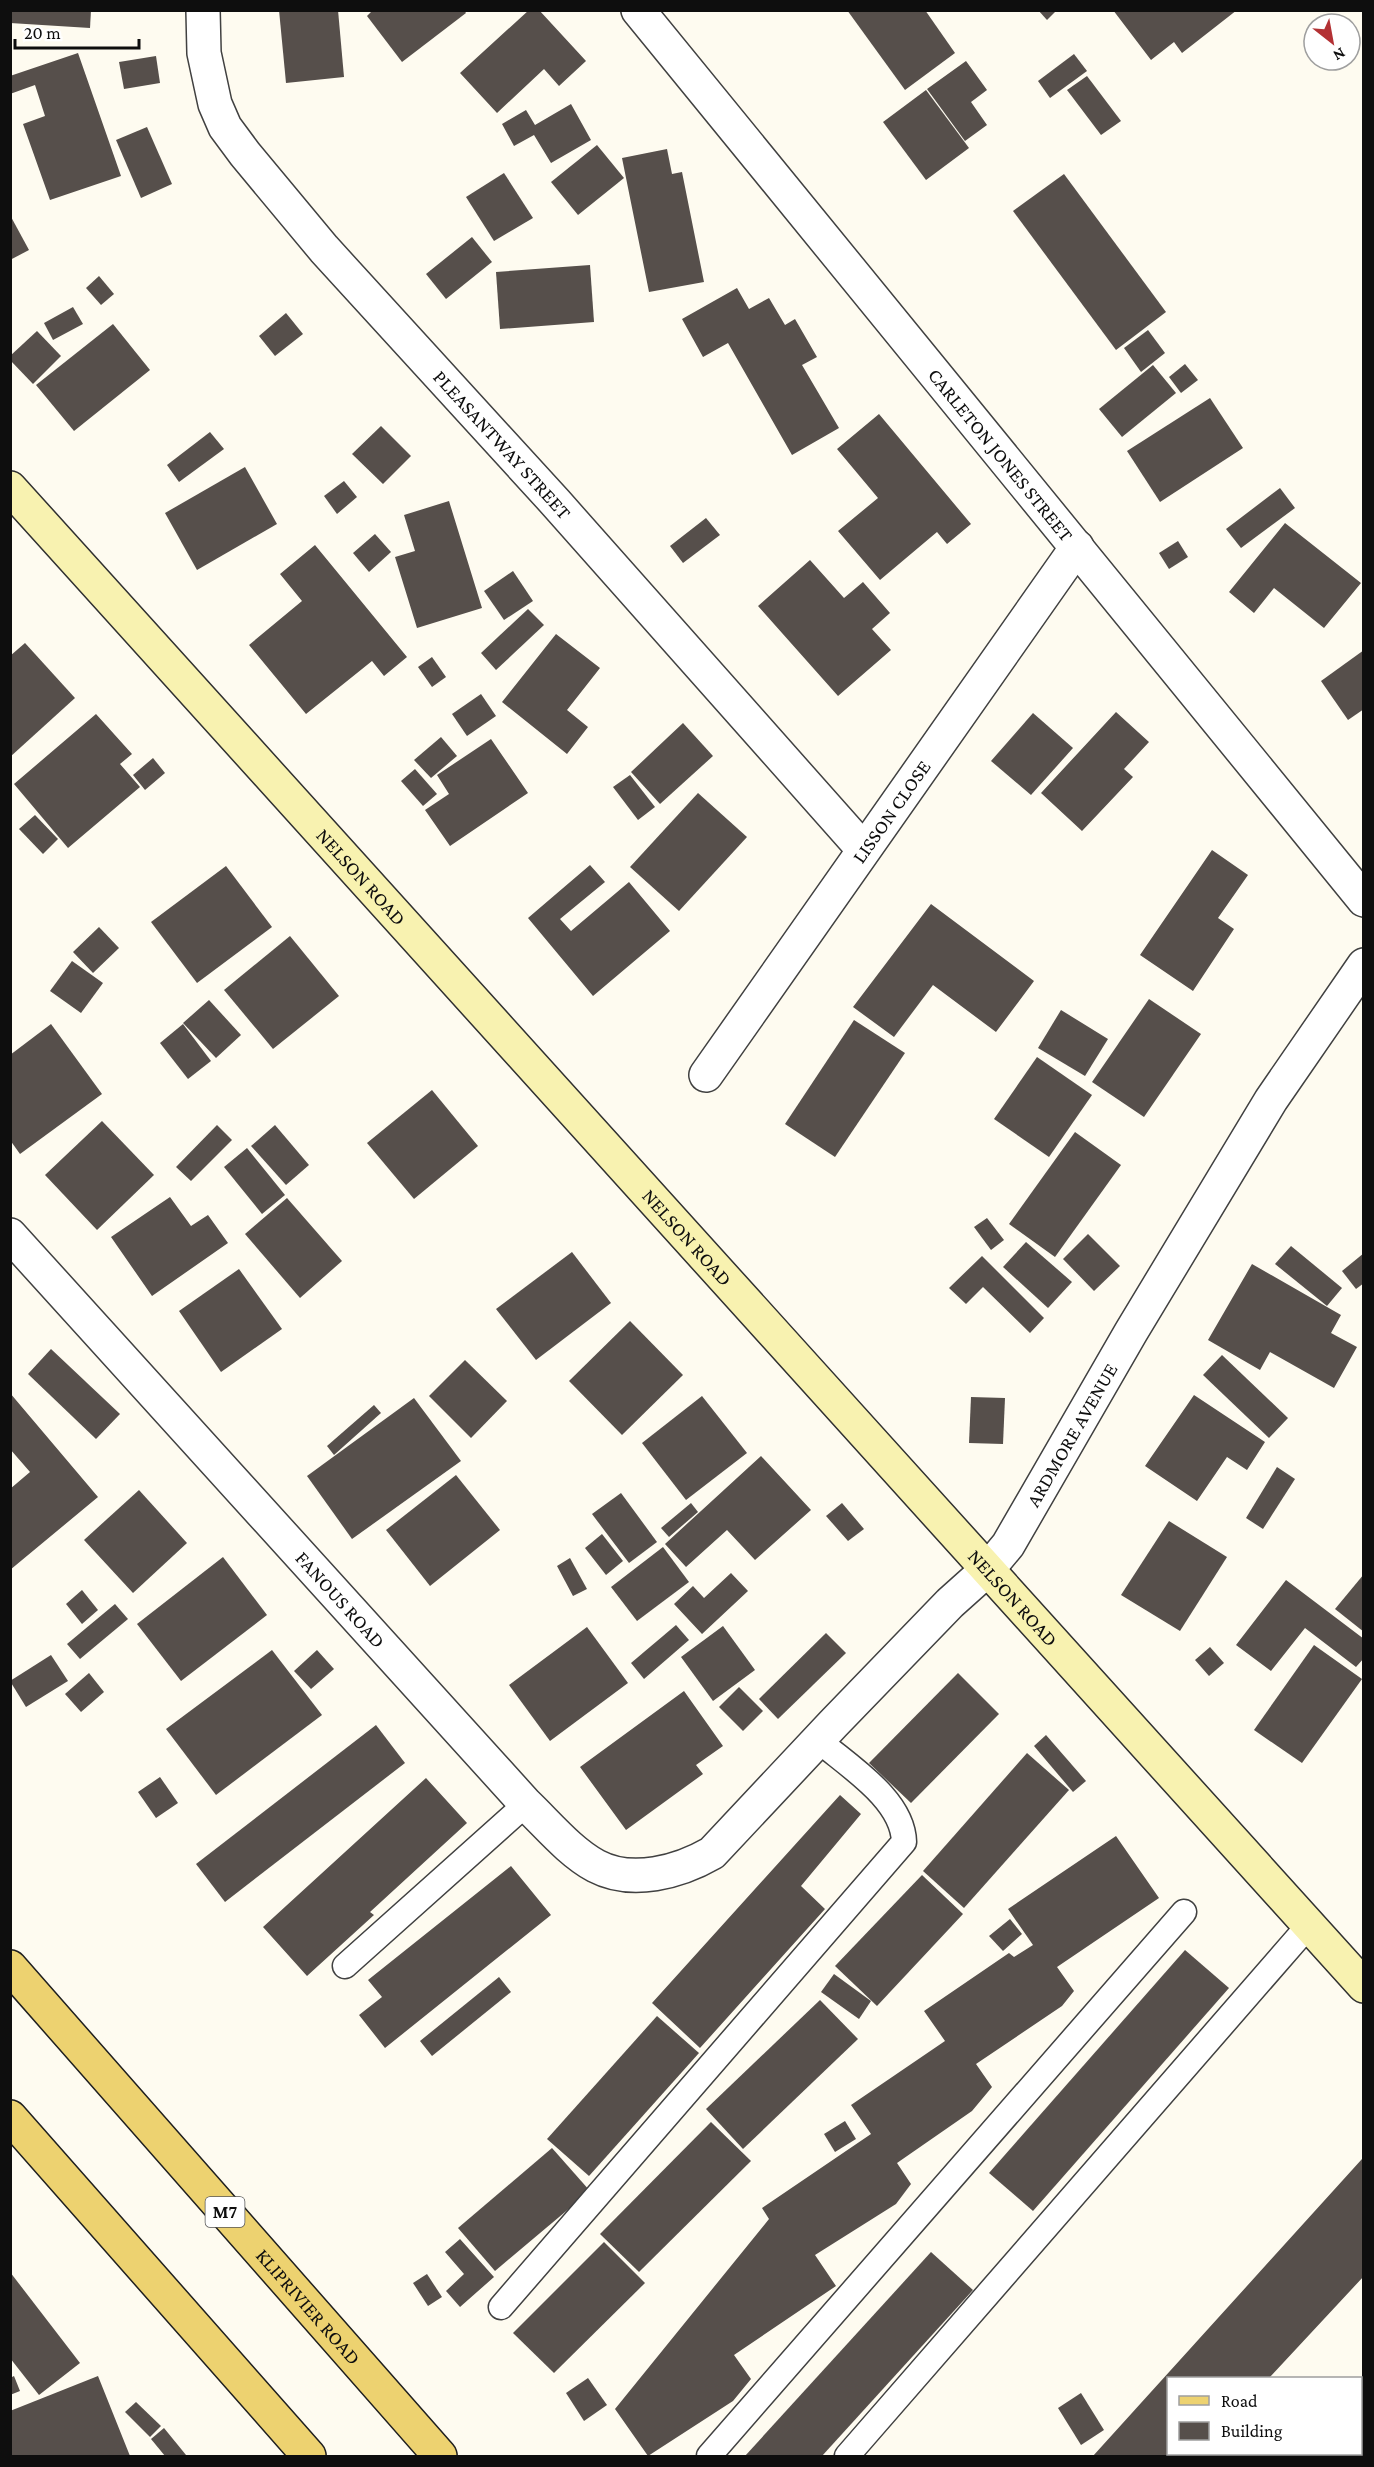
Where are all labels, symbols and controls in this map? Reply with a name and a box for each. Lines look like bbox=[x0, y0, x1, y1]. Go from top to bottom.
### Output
scale bar bbox=[15, 12, 140, 50]
north arrow bbox=[1302, 12, 1362, 72]
text: 20 m bbox=[24, 23, 61, 43]
text: N bbox=[1330, 44, 1349, 65]
street label: CARLETON JONES STREET bbox=[924, 364, 1078, 546]
street label: PLEASANTWAY STREET bbox=[429, 366, 576, 523]
street label: LISSON CLOSE bbox=[848, 756, 935, 867]
street label: NELSON ROAD bbox=[312, 824, 411, 930]
street label: NELSON ROAD bbox=[638, 1184, 736, 1290]
street label: ARDMORE AVENUE bbox=[1022, 1359, 1122, 1510]
street label: NELSON ROAD bbox=[964, 1545, 1062, 1651]
street label: FANOUS ROAD bbox=[291, 1547, 390, 1652]
road number: M7 bbox=[206, 2197, 244, 2227]
street label: KLIPRIVIER ROAD bbox=[252, 2244, 365, 2369]
legend bbox=[1167, 2377, 1362, 2455]
text: Road bbox=[1221, 2391, 1258, 2411]
text: Building bbox=[1221, 2421, 1283, 2441]

